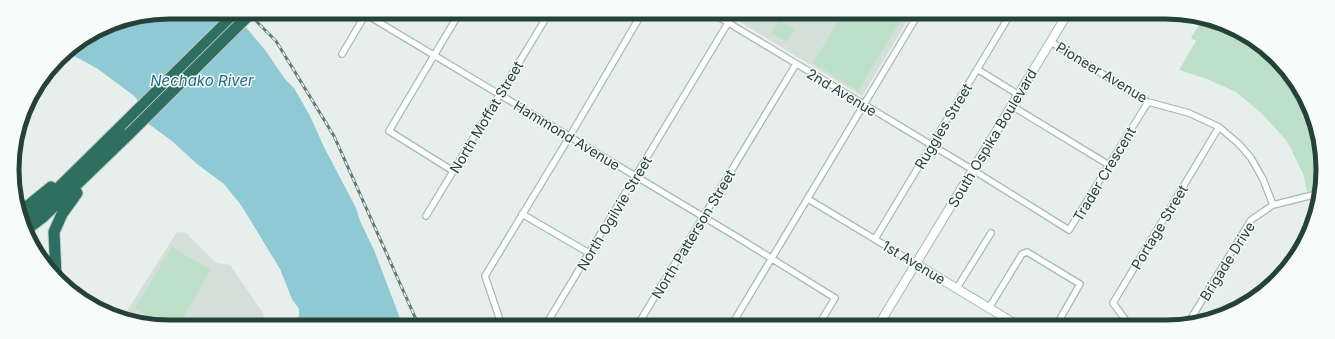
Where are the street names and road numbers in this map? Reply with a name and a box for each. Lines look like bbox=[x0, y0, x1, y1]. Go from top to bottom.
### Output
street label: Pioneer Avenue bbox=[1053, 38, 1151, 106]
street label: North Moffat Street bbox=[446, 58, 526, 176]
street label: 2nd Avenue bbox=[804, 64, 880, 120]
street label: South Ospika Boulevard bbox=[944, 66, 1040, 210]
street label: Ruggles Street bbox=[911, 80, 975, 172]
street label: Hammond Avenue bbox=[511, 97, 623, 173]
street label: Trader Crescent bbox=[1069, 123, 1139, 224]
street label: North Ogilvie Street bbox=[573, 152, 655, 273]
street label: North Patterson Street bbox=[648, 166, 739, 302]
street label: Portage Street bbox=[1127, 181, 1191, 272]
street label: Brigade Drive bbox=[1196, 218, 1258, 304]
street label: 1st Avenue bbox=[879, 236, 949, 288]

